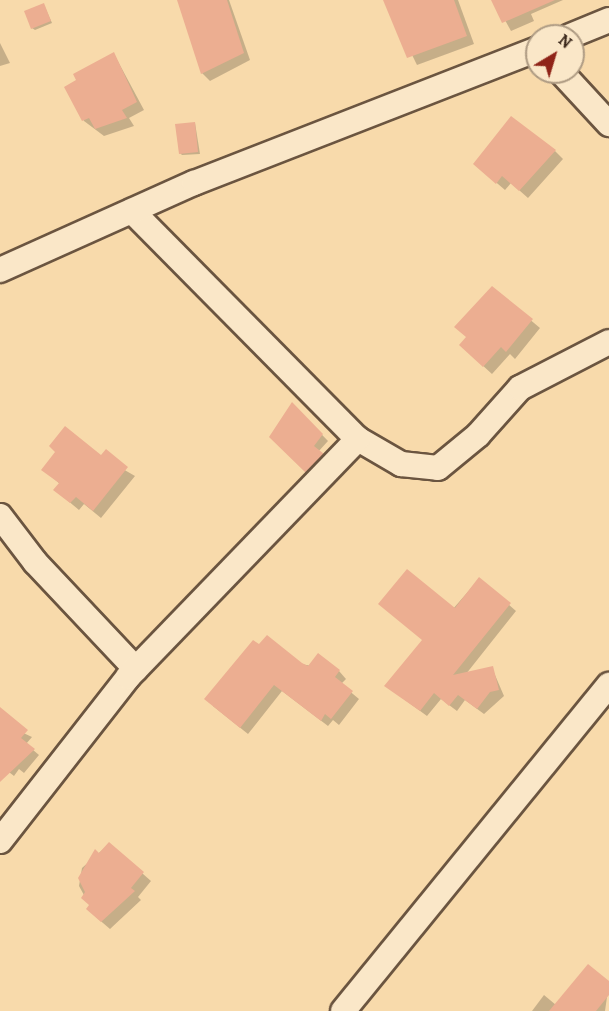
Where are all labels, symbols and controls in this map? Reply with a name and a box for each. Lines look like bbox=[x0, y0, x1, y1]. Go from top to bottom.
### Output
north arrow bbox=[525, 24, 585, 84]
text: N bbox=[553, 29, 576, 54]

